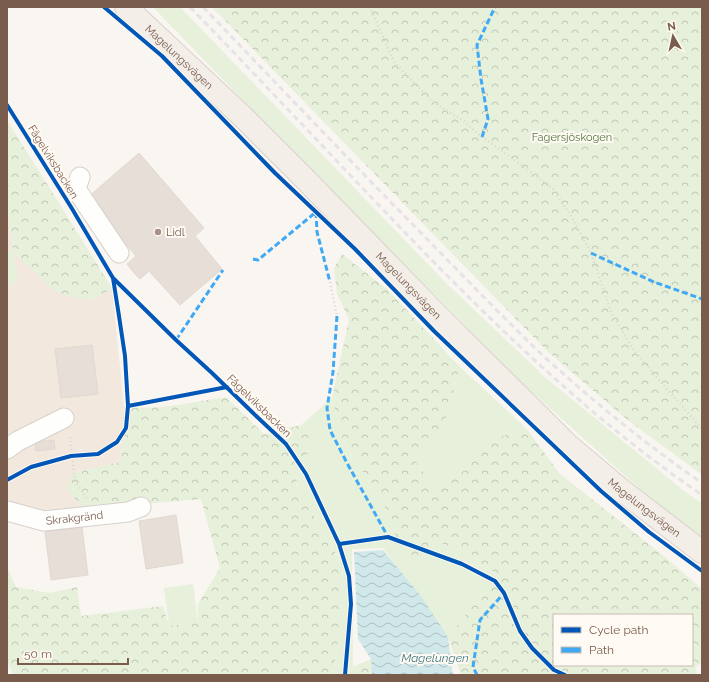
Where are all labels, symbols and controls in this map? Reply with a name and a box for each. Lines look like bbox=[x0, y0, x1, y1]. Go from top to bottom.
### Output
north arrow bbox=[653, 16, 693, 56]
text: N bbox=[666, 20, 677, 34]
street label: Magelungsvägen bbox=[143, 22, 216, 92]
street label: Fågelviksbacken bbox=[25, 123, 81, 201]
park label: Fagersjöskogen bbox=[532, 131, 612, 144]
place label: Lidl bbox=[166, 226, 185, 239]
marker: Lidl bbox=[153, 227, 163, 237]
street label: Magelungsvägen bbox=[373, 249, 444, 322]
street label: Fågelviksbacken bbox=[224, 372, 294, 440]
street label: Magelungsvägen bbox=[605, 475, 683, 540]
street label: Skrakgränd bbox=[45, 508, 104, 527]
legend bbox=[553, 614, 693, 666]
text: Cycle path bbox=[589, 623, 648, 637]
scale bar bbox=[18, 640, 128, 666]
text: Path bbox=[589, 643, 614, 657]
text: 50 m bbox=[24, 647, 52, 661]
water label: Magelungen bbox=[401, 651, 469, 665]

